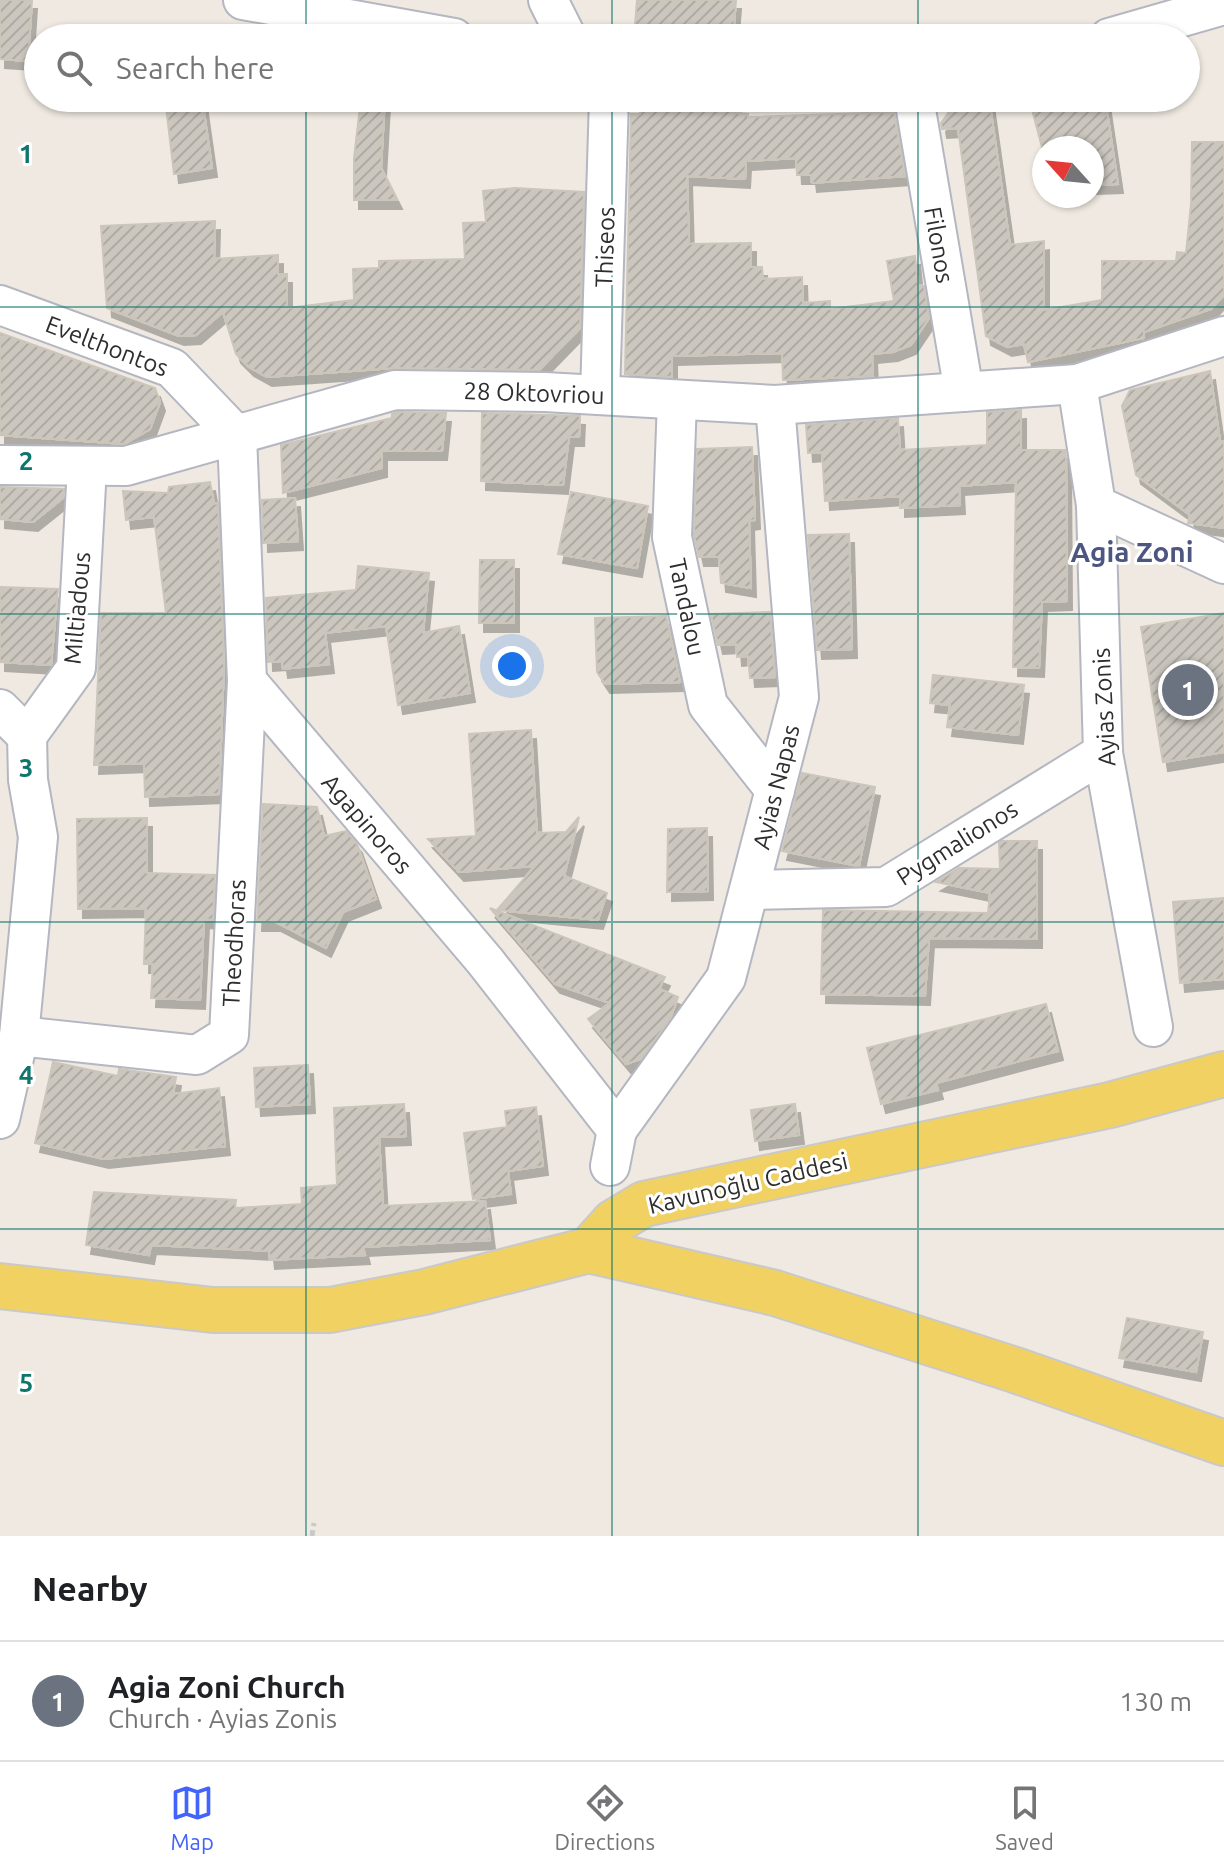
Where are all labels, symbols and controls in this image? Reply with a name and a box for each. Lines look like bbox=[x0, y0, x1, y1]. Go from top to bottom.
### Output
search box bbox=[24, 24, 1200, 112]
icon: search bbox=[52, 46, 96, 90]
text: Search here bbox=[116, 51, 275, 85]
north arrow bbox=[1032, 136, 1104, 208]
text: 1 bbox=[19, 139, 33, 168]
street label: Filonos bbox=[919, 205, 959, 285]
street label: Thiseos bbox=[590, 206, 620, 288]
street label: Evelthontos bbox=[42, 310, 172, 382]
street label: 28 Oktovriou bbox=[463, 377, 605, 409]
text: 2 bbox=[19, 446, 33, 475]
district label: Agia Zoni bbox=[1070, 536, 1194, 567]
street label: Miltiadous bbox=[59, 551, 95, 665]
street label: Tandalou bbox=[664, 556, 710, 658]
your location bbox=[492, 646, 532, 686]
street label: Ayias Zonis bbox=[1087, 647, 1121, 767]
pin: 1 bbox=[1162, 660, 1214, 720]
street label: Ayias Napas bbox=[747, 722, 805, 852]
text: 3 bbox=[19, 753, 33, 782]
street label: Agapinoros bbox=[317, 769, 417, 879]
street label: Pygmalionos bbox=[892, 795, 1022, 891]
street label: Theodhoras bbox=[217, 878, 251, 1008]
text: 4 bbox=[19, 1060, 33, 1089]
street label: Kavunoğlu Caddesi bbox=[646, 1147, 850, 1219]
text: 5 bbox=[19, 1368, 33, 1397]
text: Nearby bbox=[32, 1569, 147, 1607]
text: Agia Zoni Church bbox=[108, 1670, 346, 1704]
text: 1 bbox=[51, 1687, 65, 1716]
text: 130 m bbox=[1120, 1687, 1192, 1716]
text: Church · Ayias Zonis bbox=[108, 1704, 337, 1733]
tab: Map bbox=[170, 1781, 214, 1854]
tab: Directions bbox=[554, 1781, 655, 1854]
tab: Saved bbox=[995, 1781, 1054, 1854]

